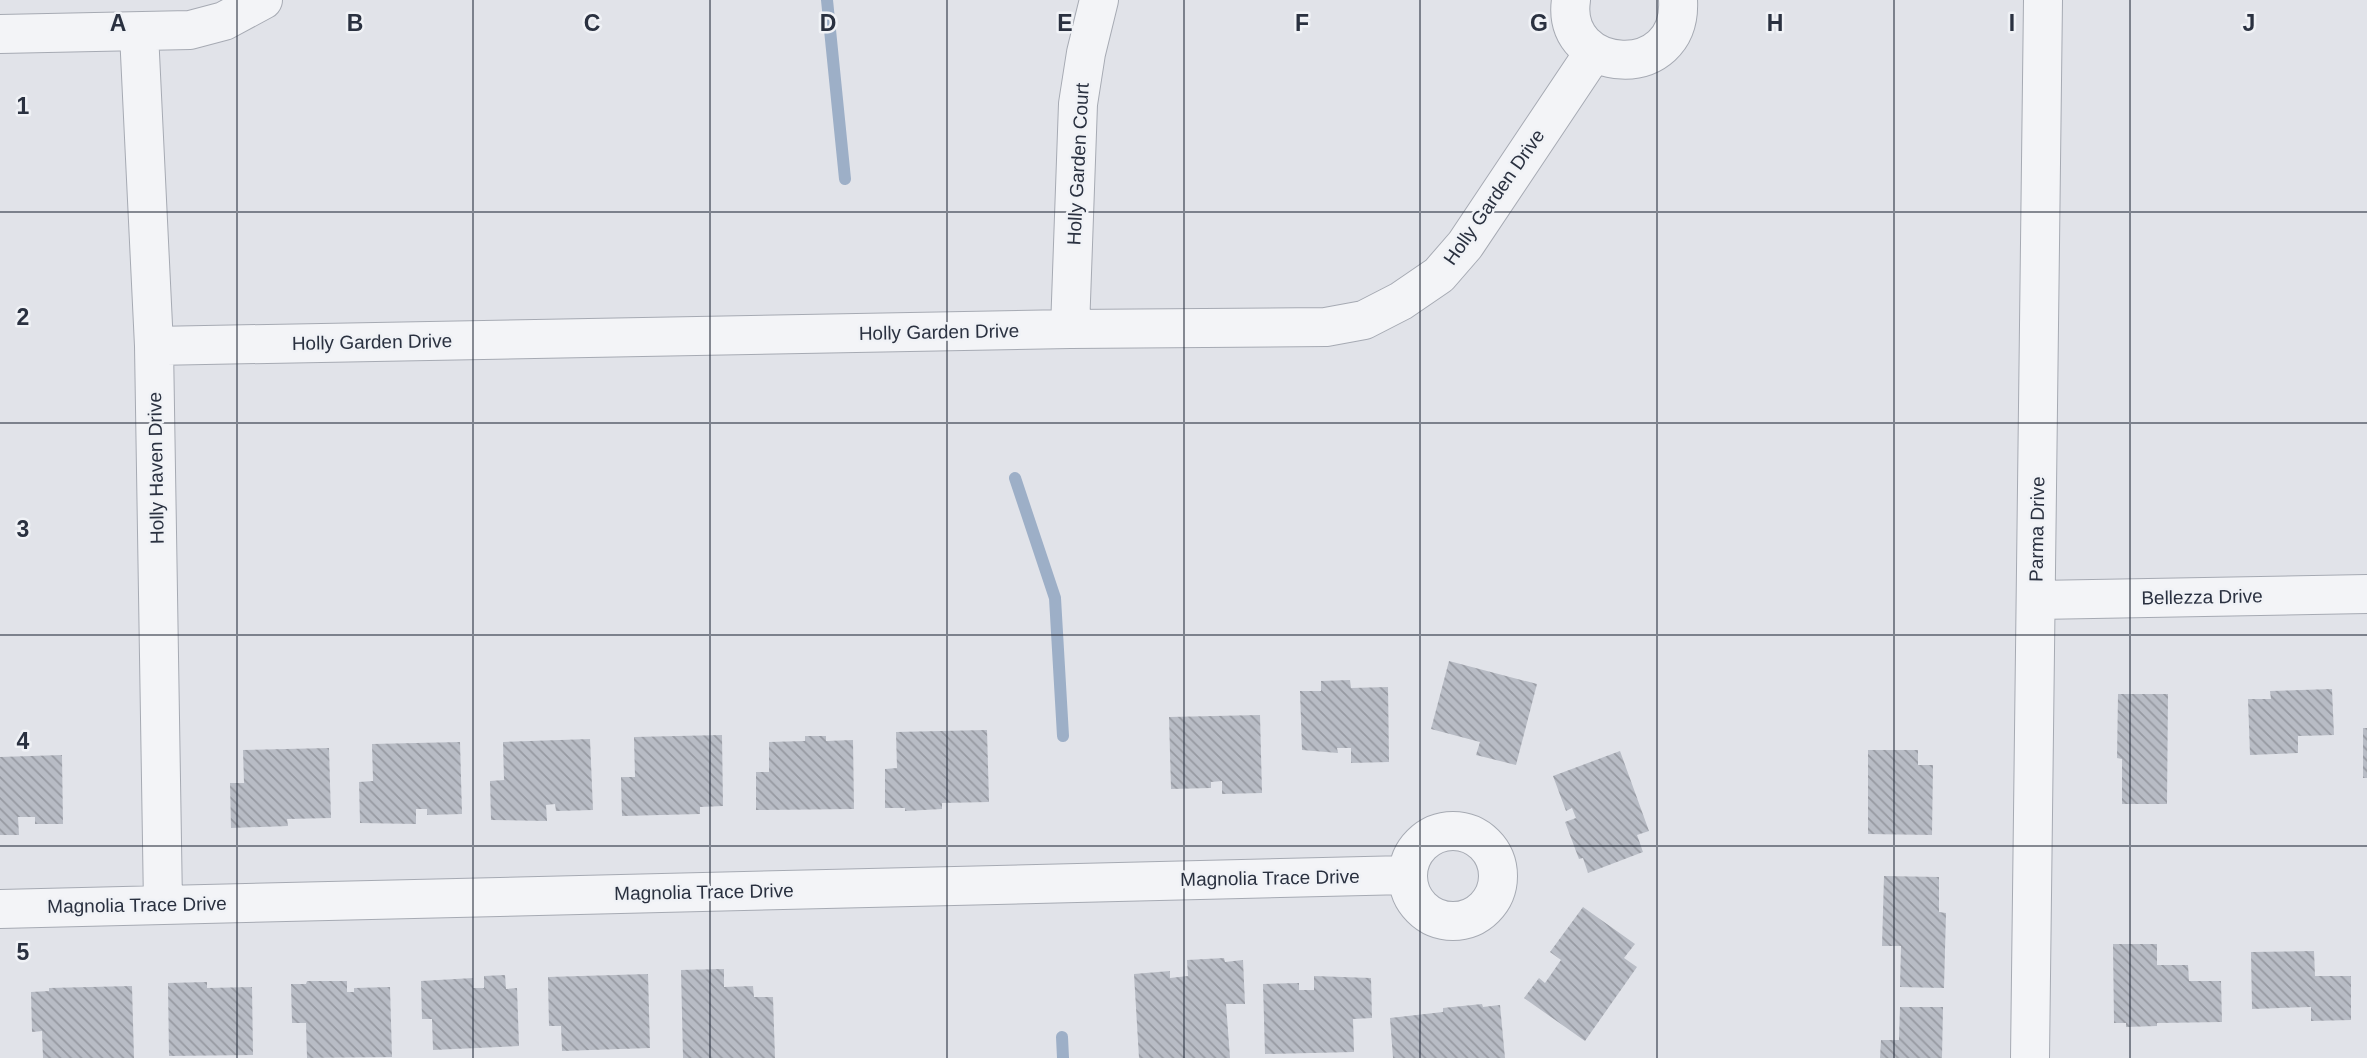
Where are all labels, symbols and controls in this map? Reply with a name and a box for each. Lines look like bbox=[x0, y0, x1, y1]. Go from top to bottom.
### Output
text: A bbox=[110, 10, 126, 36]
text: B bbox=[347, 10, 363, 36]
text: C bbox=[584, 10, 600, 36]
text: D bbox=[820, 10, 836, 36]
text: E bbox=[1057, 10, 1073, 36]
text: F bbox=[1295, 10, 1309, 36]
text: G bbox=[1530, 10, 1548, 36]
text: H bbox=[1767, 10, 1783, 36]
text: I bbox=[2009, 10, 2015, 36]
text: J bbox=[2243, 10, 2255, 36]
street label: Holly Garden Court bbox=[1063, 82, 1093, 246]
text: 1 bbox=[17, 93, 30, 119]
street label: Holly Garden Drive bbox=[1439, 125, 1549, 269]
text: 2 bbox=[17, 304, 29, 330]
street label: Holly Garden Drive bbox=[859, 320, 1019, 344]
street label: Holly Garden Drive bbox=[292, 330, 452, 354]
street label: Holly Haven Drive bbox=[144, 392, 168, 544]
street label: Parma Drive bbox=[2026, 476, 2048, 582]
text: 3 bbox=[17, 516, 29, 542]
street label: Bellezza Drive bbox=[2141, 585, 2263, 609]
text: 4 bbox=[17, 728, 30, 754]
street label: Magnolia Trace Drive bbox=[1180, 866, 1360, 890]
street label: Magnolia Trace Drive bbox=[614, 880, 794, 904]
street label: Magnolia Trace Drive bbox=[47, 893, 227, 917]
text: 5 bbox=[17, 939, 30, 965]

